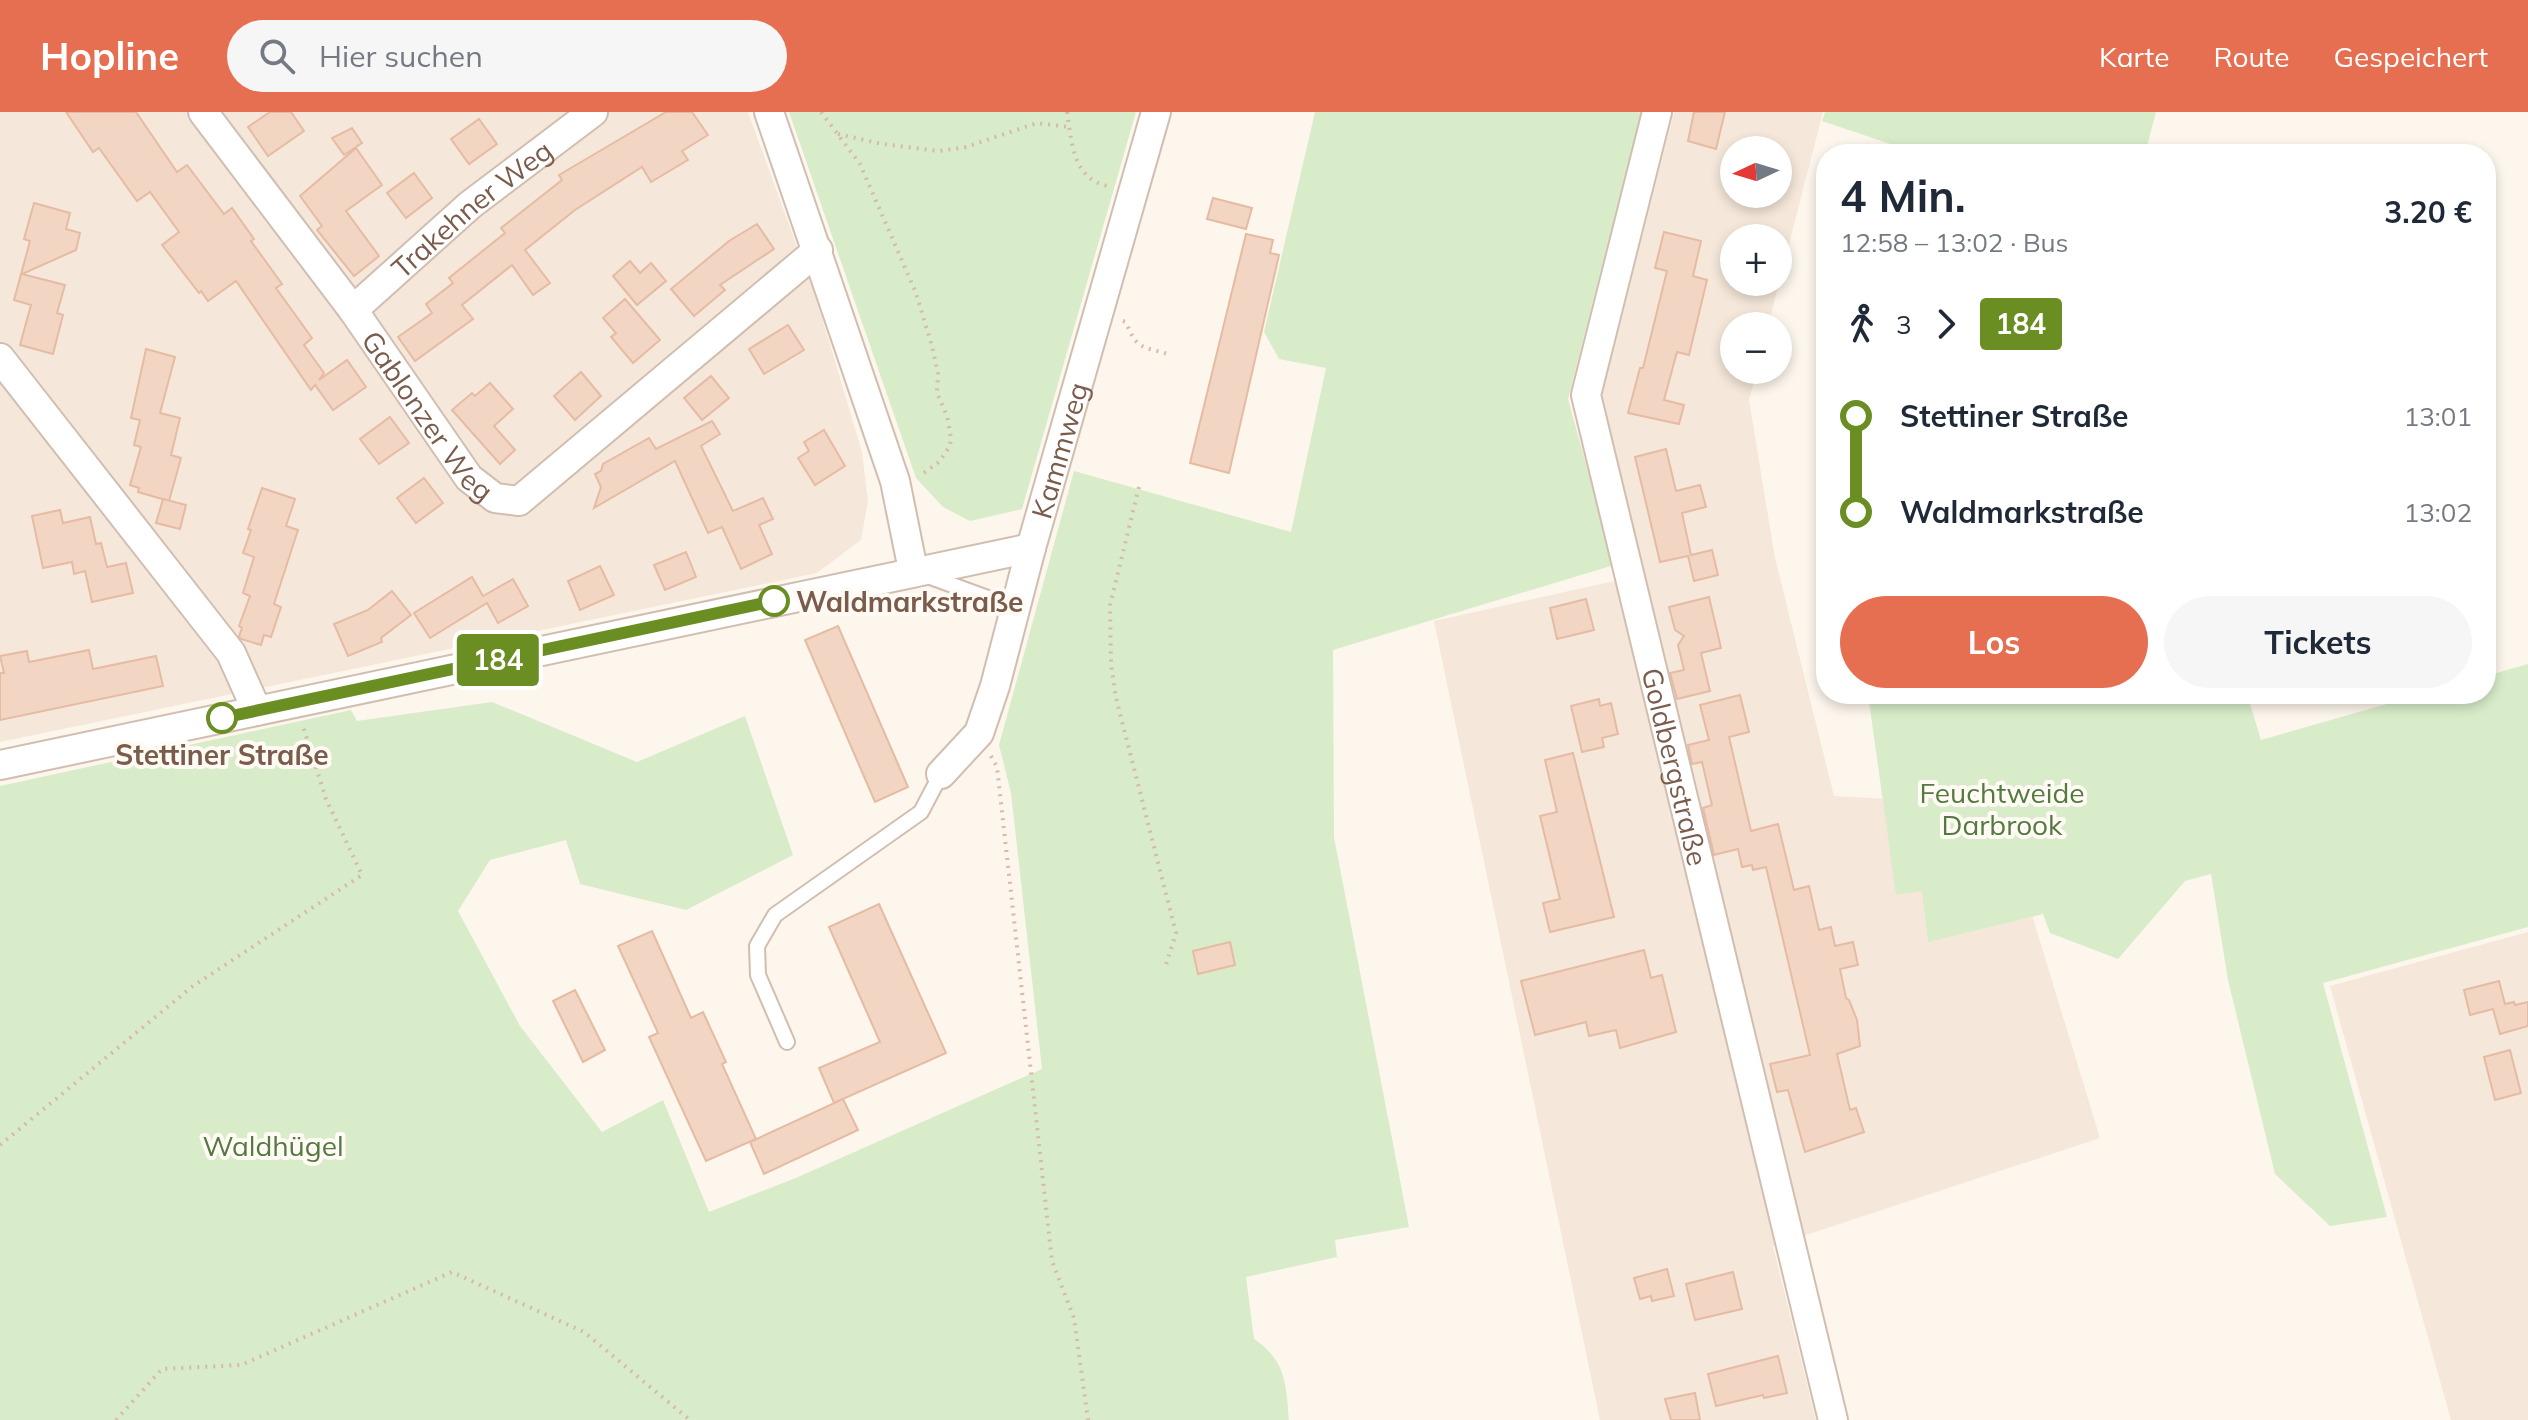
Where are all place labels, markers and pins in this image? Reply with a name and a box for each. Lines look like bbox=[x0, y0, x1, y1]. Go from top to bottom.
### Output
place label: Waldmarkstraße bbox=[796, 584, 1023, 619]
marker: Waldmarkstraße bbox=[759, 586, 789, 616]
marker: Stettiner Straße bbox=[207, 703, 237, 733]
place label: Stettiner Straße bbox=[115, 737, 329, 772]

